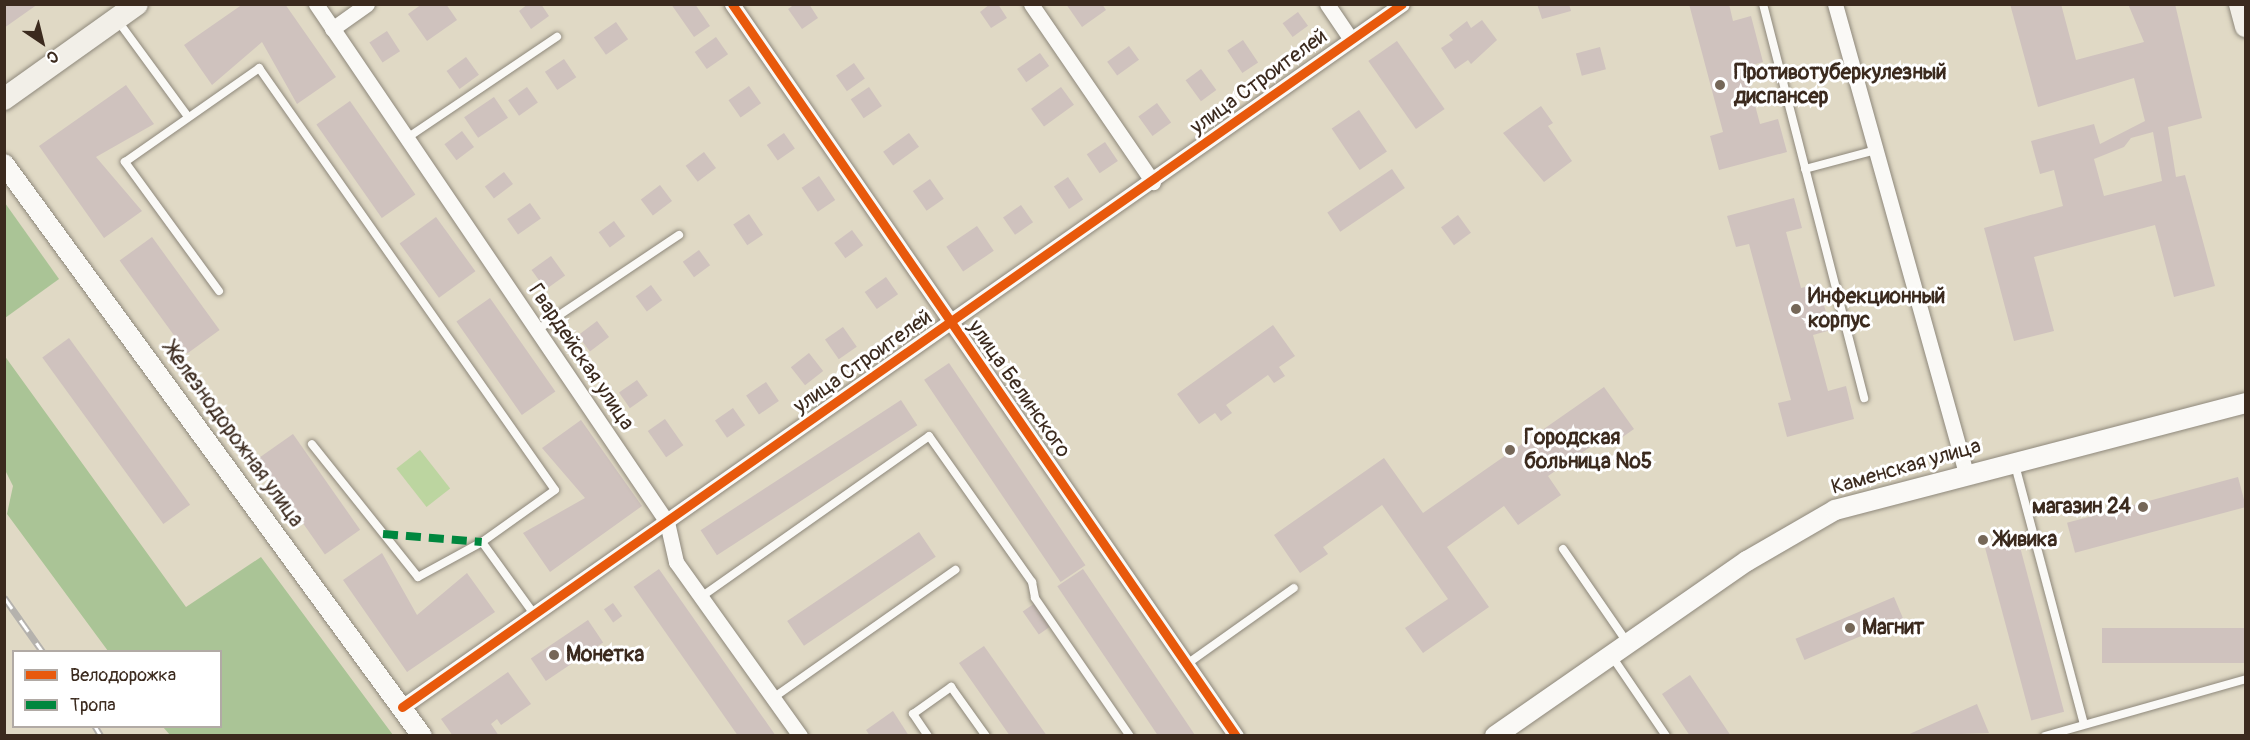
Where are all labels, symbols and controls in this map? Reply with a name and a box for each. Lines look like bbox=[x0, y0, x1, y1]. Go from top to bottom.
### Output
north arrow bbox=[12, 12, 72, 72]
street label: улица Строителей bbox=[1186, 24, 1332, 140]
text: С bbox=[43, 46, 62, 68]
place label: Противотуберкулезный диспансер bbox=[1734, 60, 1946, 110]
marker: Противотуберкулезный диспансер bbox=[1711, 76, 1729, 94]
street label: Гвардейская улица bbox=[523, 279, 639, 435]
place label: Инфекционный корпус bbox=[1808, 284, 1945, 334]
marker: Инфекционный корпус bbox=[1789, 302, 1803, 316]
street label: улица Строителей bbox=[789, 305, 937, 419]
street label: улица Белинского bbox=[962, 315, 1076, 463]
street label: Железнодорожная улица bbox=[158, 338, 308, 532]
place label: Городская больница №5 bbox=[1524, 425, 1652, 475]
street label: Каменская улица bbox=[1828, 434, 1984, 500]
marker: Городская больница №5 bbox=[1501, 441, 1519, 459]
place label: магазин 24 bbox=[2032, 494, 2131, 520]
marker: магазин 24 bbox=[2136, 500, 2150, 514]
place label: Живика bbox=[1995, 527, 2057, 553]
marker: Живика bbox=[1976, 533, 1990, 547]
place label: Магнит bbox=[1862, 615, 1924, 641]
marker: Магнит bbox=[1843, 621, 1857, 635]
place label: Монетка bbox=[566, 642, 644, 668]
marker: Монетка bbox=[547, 648, 561, 662]
legend bbox=[12, 650, 222, 728]
text: Велодорожка bbox=[70, 664, 176, 687]
text: Тропа bbox=[70, 694, 116, 717]

